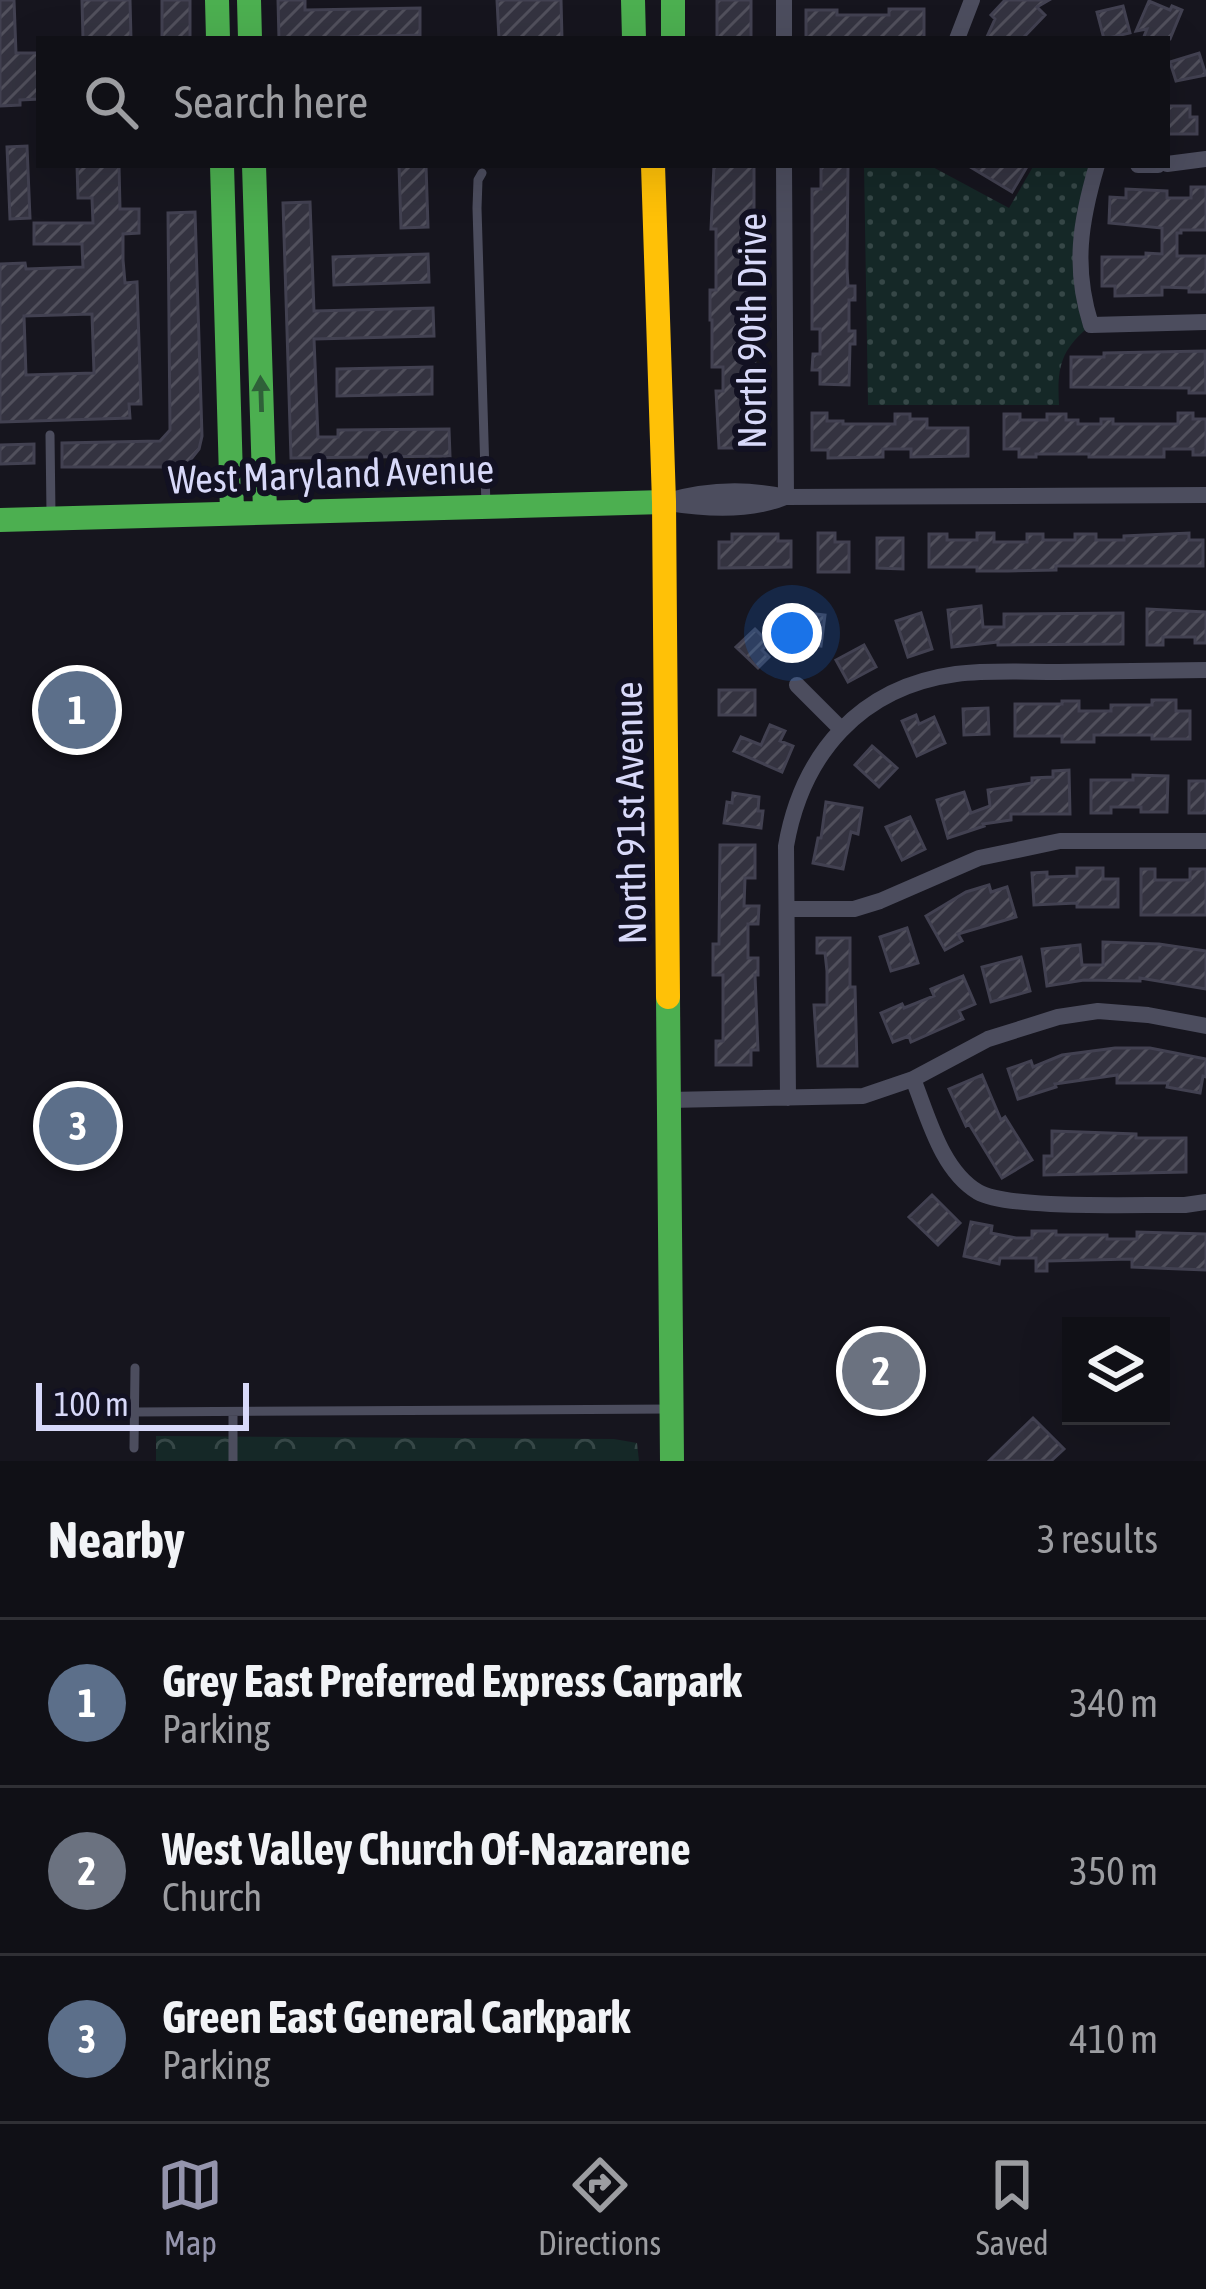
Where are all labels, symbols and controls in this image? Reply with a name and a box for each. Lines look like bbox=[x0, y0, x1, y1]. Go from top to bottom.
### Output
search box bbox=[36, 36, 1170, 168]
icon: search bbox=[78, 69, 144, 135]
text: Search here bbox=[174, 76, 368, 128]
street label: North 90th Drive bbox=[730, 213, 774, 449]
one-way arrow bbox=[252, 374, 271, 412]
street label: West Maryland Avenue bbox=[167, 446, 495, 502]
your location bbox=[762, 603, 822, 663]
pin: 1 bbox=[38, 665, 116, 755]
street label: North 91st Avenue bbox=[606, 681, 654, 945]
pin: 3 bbox=[39, 1081, 117, 1171]
map controls bbox=[1062, 1317, 1170, 1425]
button: layers bbox=[1062, 1317, 1170, 1425]
pin: 2 bbox=[842, 1326, 920, 1416]
scale bar bbox=[36, 1377, 249, 1430]
text: 100 m bbox=[54, 1385, 129, 1423]
text: Nearby bbox=[48, 1510, 185, 1569]
text: 3 results bbox=[1037, 1517, 1158, 1561]
text: Grey East Preferred Express Carpark bbox=[162, 1655, 742, 1707]
text: 1 bbox=[78, 1681, 96, 1725]
text: 340 m bbox=[1070, 1681, 1158, 1725]
text: Parking bbox=[162, 1707, 271, 1751]
text: West Valley Church Of-Nazarene bbox=[162, 1823, 691, 1875]
text: 2 bbox=[78, 1849, 96, 1893]
text: 350 m bbox=[1070, 1849, 1158, 1893]
text: Church bbox=[162, 1875, 262, 1919]
text: Green East General Carkpark bbox=[162, 1991, 630, 2043]
text: 3 bbox=[78, 2017, 96, 2061]
text: 410 m bbox=[1070, 2017, 1158, 2061]
text: Parking bbox=[162, 2043, 271, 2087]
tab: Map bbox=[157, 2152, 223, 2262]
tab: Directions bbox=[538, 2152, 661, 2262]
tab: Saved bbox=[976, 2152, 1049, 2262]

